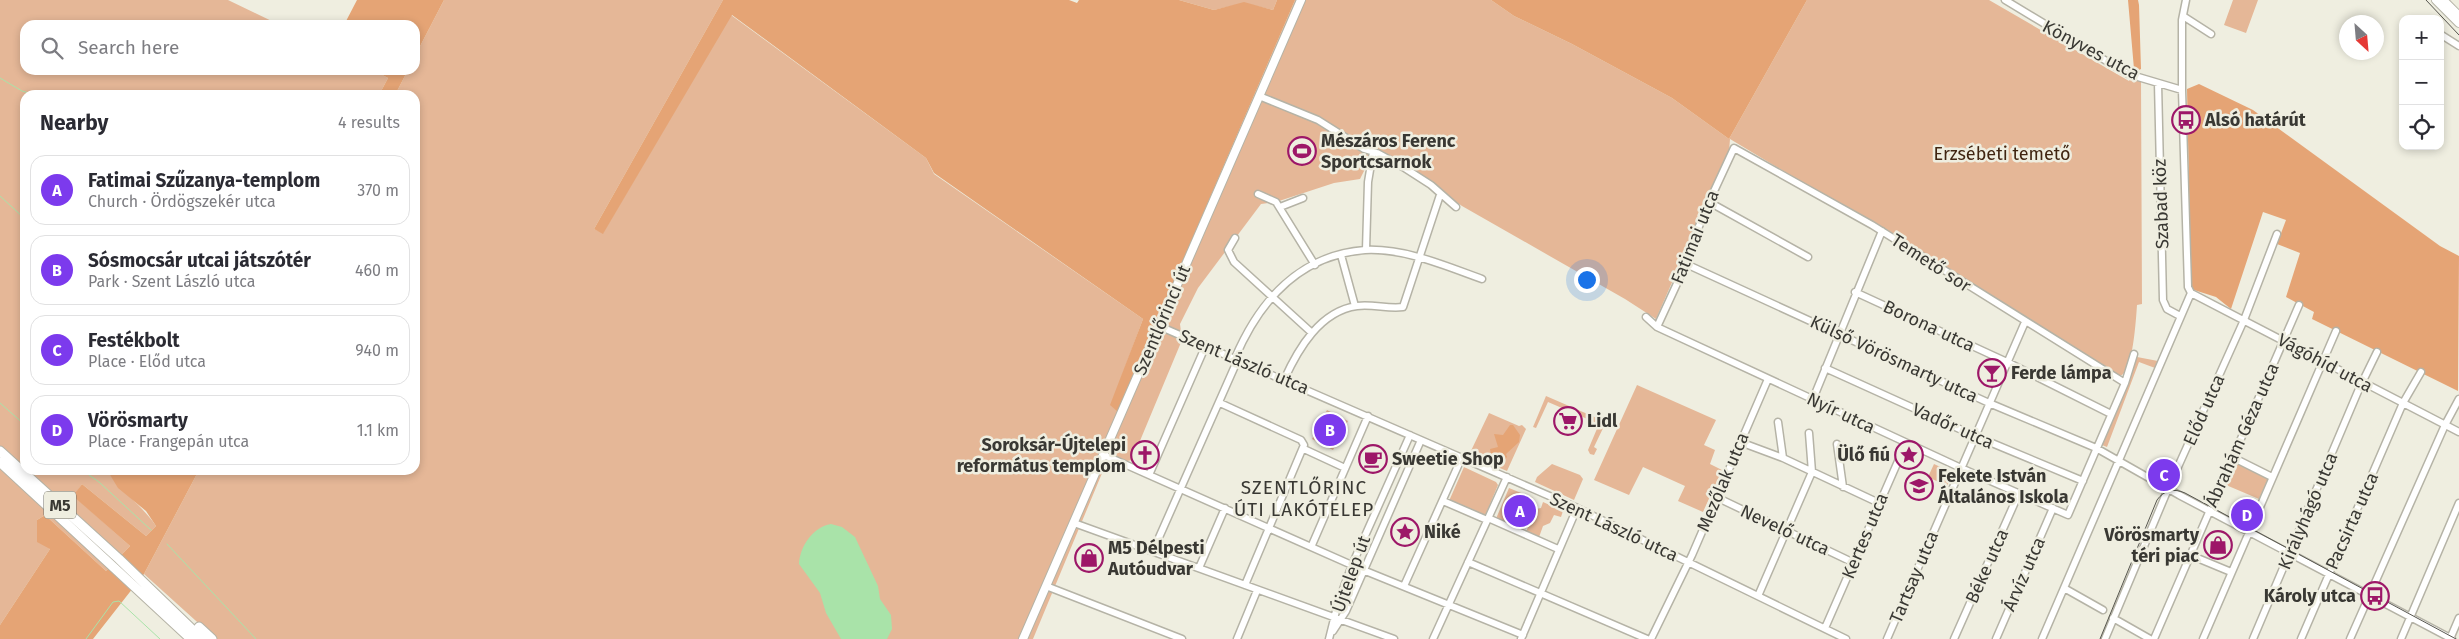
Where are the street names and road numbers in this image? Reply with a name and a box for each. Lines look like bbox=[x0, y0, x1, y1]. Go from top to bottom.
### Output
street label: Könyves utca bbox=[2039, 15, 2143, 85]
street label: Szabad köz bbox=[2148, 158, 2174, 249]
street label: Fatimai utca bbox=[1666, 187, 1724, 287]
street label: Temető sor bbox=[1887, 229, 1975, 297]
street label: Szentlőrinci út bbox=[1129, 261, 1195, 378]
street label: Borona utca bbox=[1880, 295, 1978, 357]
street label: Külső Vörösmarty utca bbox=[1807, 310, 1981, 408]
street label: Szent László utca bbox=[1176, 325, 1312, 399]
street label: Vágóhíd utca bbox=[2274, 329, 2376, 397]
street label: Ábrahám Géza utca bbox=[2199, 359, 2284, 511]
street label: Előd utca bbox=[2179, 371, 2229, 449]
street label: Nyír utca bbox=[1803, 388, 1879, 438]
street label: Vadőr utca bbox=[1909, 398, 1997, 454]
street label: Mezőlak utca bbox=[1692, 429, 1754, 535]
street label: Királyhágó utca bbox=[2273, 449, 2343, 573]
street label: Pacsirta utca bbox=[2321, 469, 2383, 573]
street label: Szent László utca bbox=[1546, 488, 1682, 566]
street label: Kertes utca bbox=[1837, 490, 1893, 582]
road number: M5 bbox=[44, 492, 76, 518]
street label: Nevelő utca bbox=[1737, 500, 1833, 560]
street label: Béke utca bbox=[1961, 525, 2013, 607]
street label: Tartsay utca bbox=[1885, 528, 1943, 626]
street label: Újtelep út bbox=[1326, 532, 1375, 616]
street label: Árvíz utca bbox=[1997, 533, 2050, 614]

